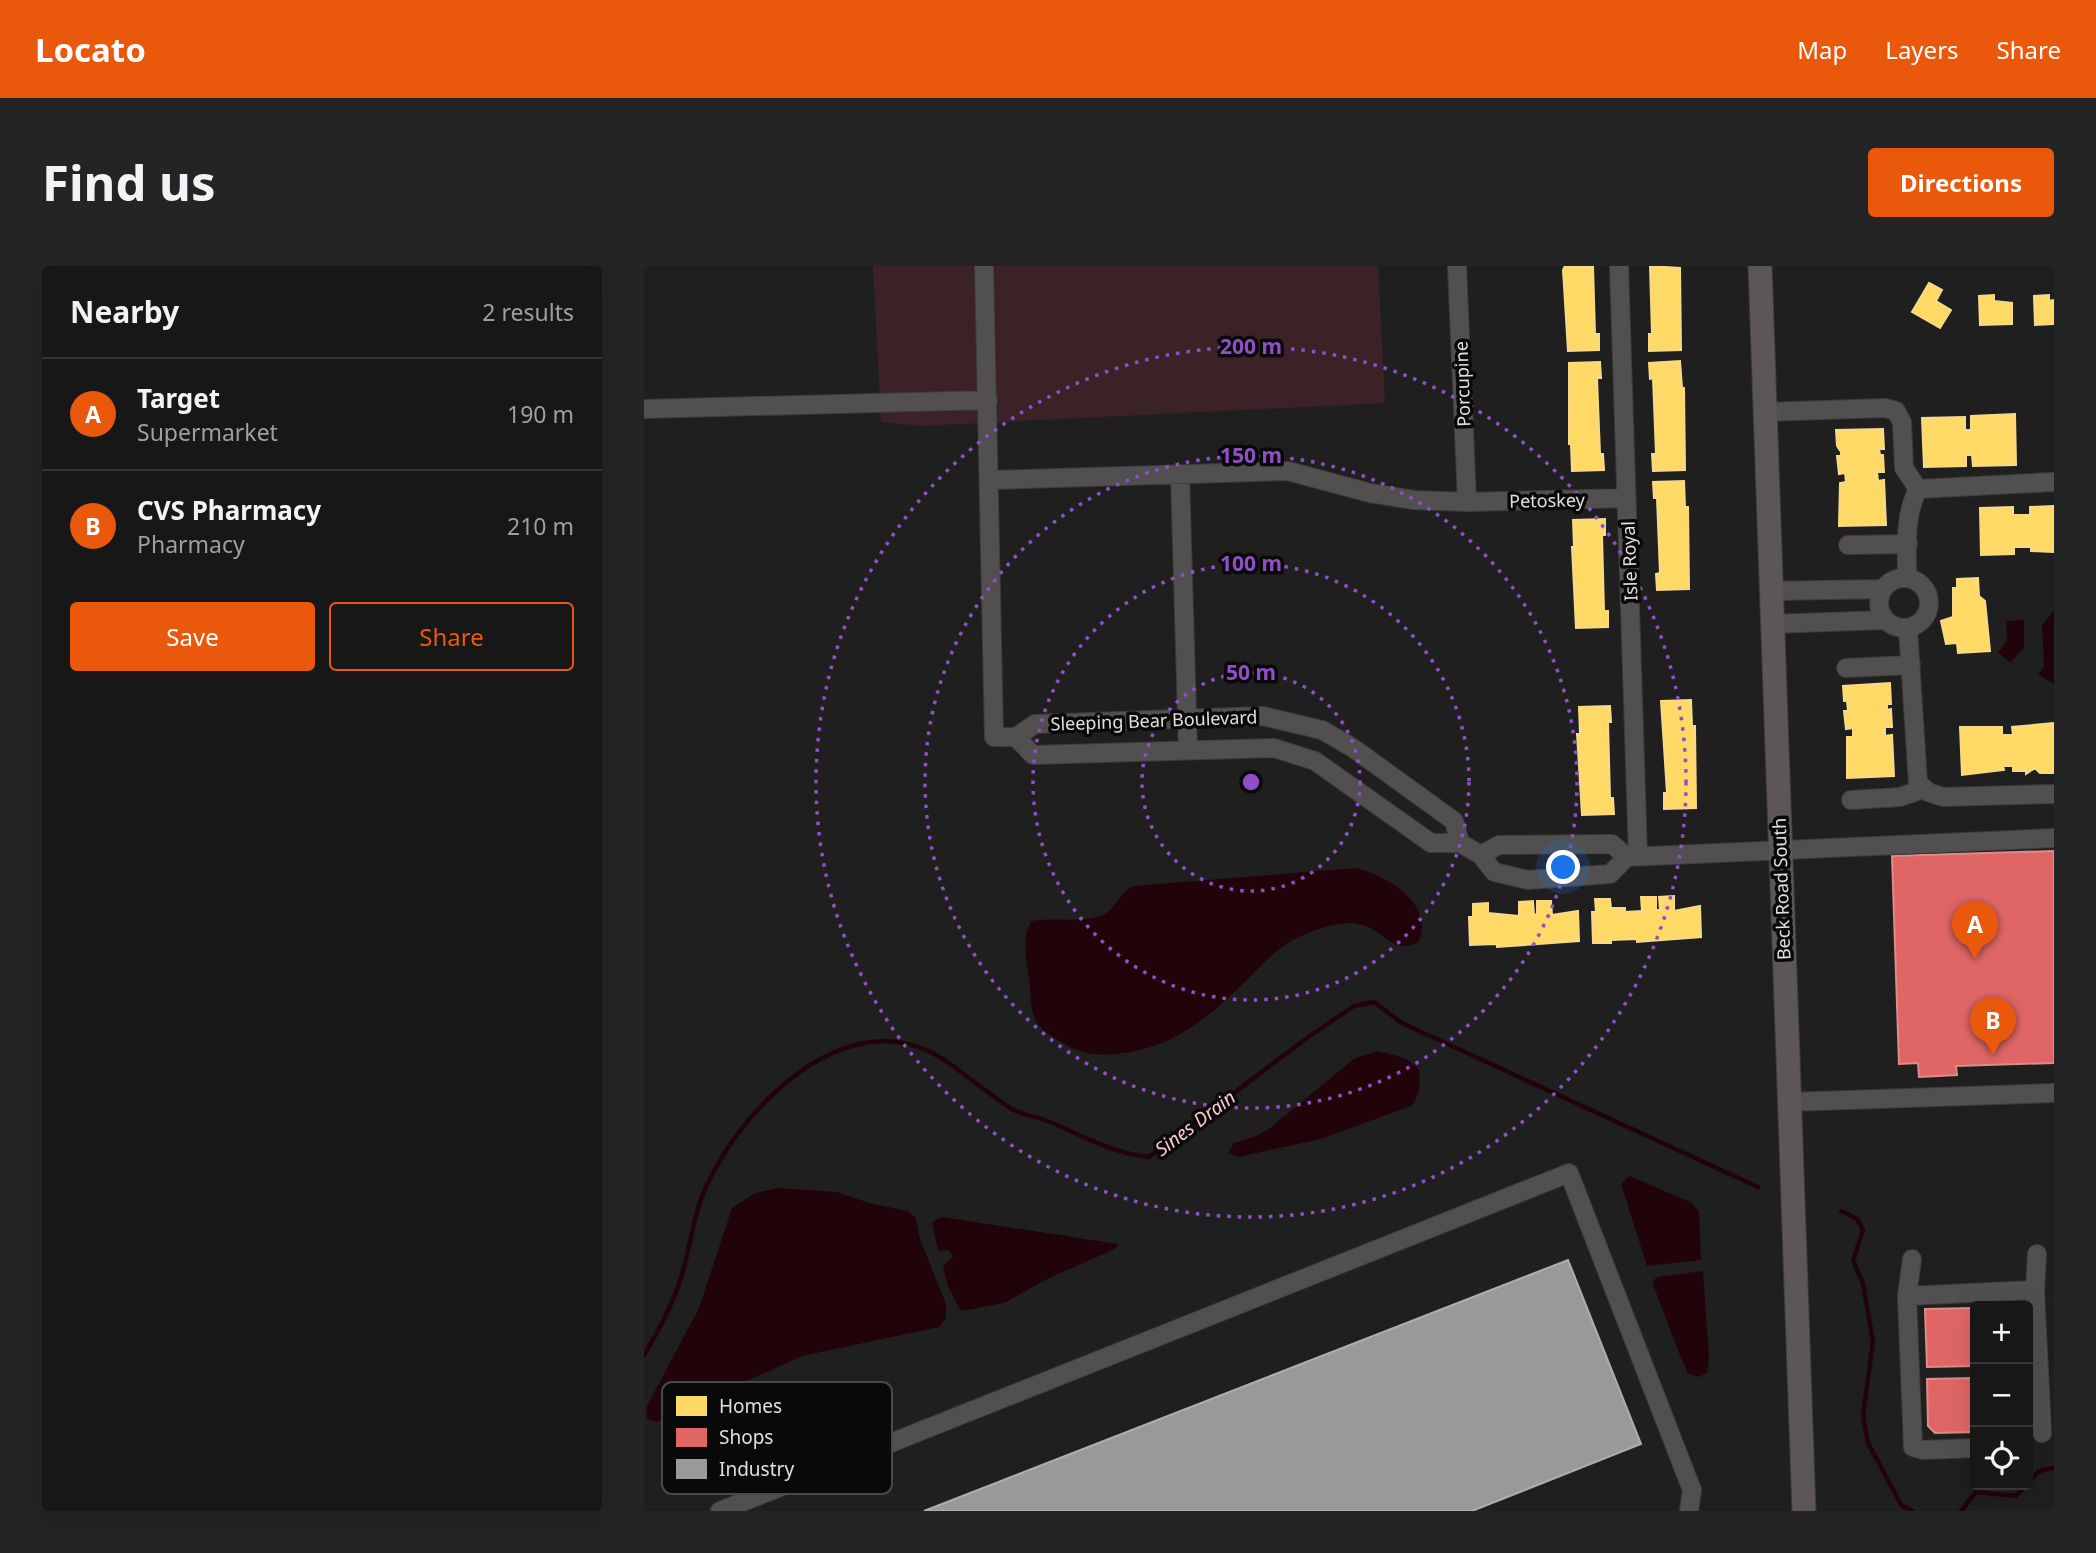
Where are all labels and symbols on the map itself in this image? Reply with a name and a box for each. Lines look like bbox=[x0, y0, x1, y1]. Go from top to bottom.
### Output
text: 200 m bbox=[1220, 332, 1282, 360]
street label: Porcupine bbox=[1449, 341, 1475, 427]
text: 150 m bbox=[1220, 441, 1282, 469]
street label: Petoskey bbox=[1509, 487, 1586, 513]
street label: Isle Royal bbox=[1616, 521, 1642, 601]
text: 100 m bbox=[1220, 549, 1282, 577]
text: 50 m bbox=[1226, 658, 1276, 686]
street label: Sleeping Bear Boulevard bbox=[1050, 704, 1258, 736]
centre of rings bbox=[1239, 770, 1263, 794]
street label: Beck Road South bbox=[1767, 817, 1795, 961]
your location bbox=[1546, 850, 1580, 884]
pin: A bbox=[1952, 901, 1998, 959]
pin: B bbox=[1970, 997, 2016, 1055]
water label: Sines Drain bbox=[1149, 1084, 1241, 1162]
legend bbox=[662, 1382, 892, 1494]
text: Homes bbox=[719, 1393, 782, 1419]
text: Shops bbox=[719, 1424, 773, 1450]
text: Industry bbox=[719, 1456, 794, 1482]

